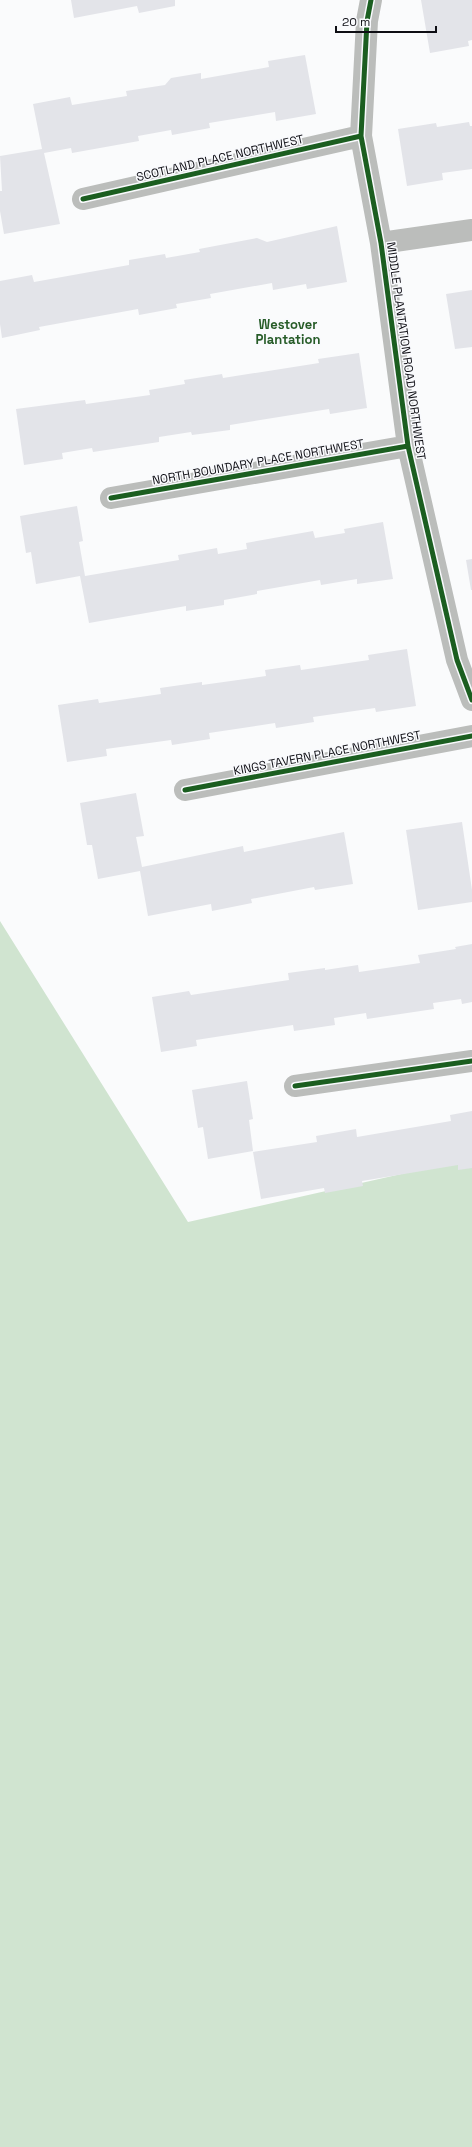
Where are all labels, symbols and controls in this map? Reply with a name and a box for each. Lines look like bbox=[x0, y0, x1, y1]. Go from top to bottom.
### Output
scale bar bbox=[336, 8, 436, 34]
text: 20 m bbox=[342, 14, 370, 30]
street label: SCOTLAND PLACE NORTHWEST bbox=[135, 131, 305, 185]
street label: MIDDLE PLANTATION ROAD NORTHWEST bbox=[383, 241, 429, 461]
district label: Westover Plantation bbox=[256, 316, 320, 348]
street label: NORTH BOUNDARY PLACE NORTHWEST bbox=[151, 435, 365, 489]
street label: KINGS TAVERN PLACE NORTHWEST bbox=[232, 727, 422, 779]

